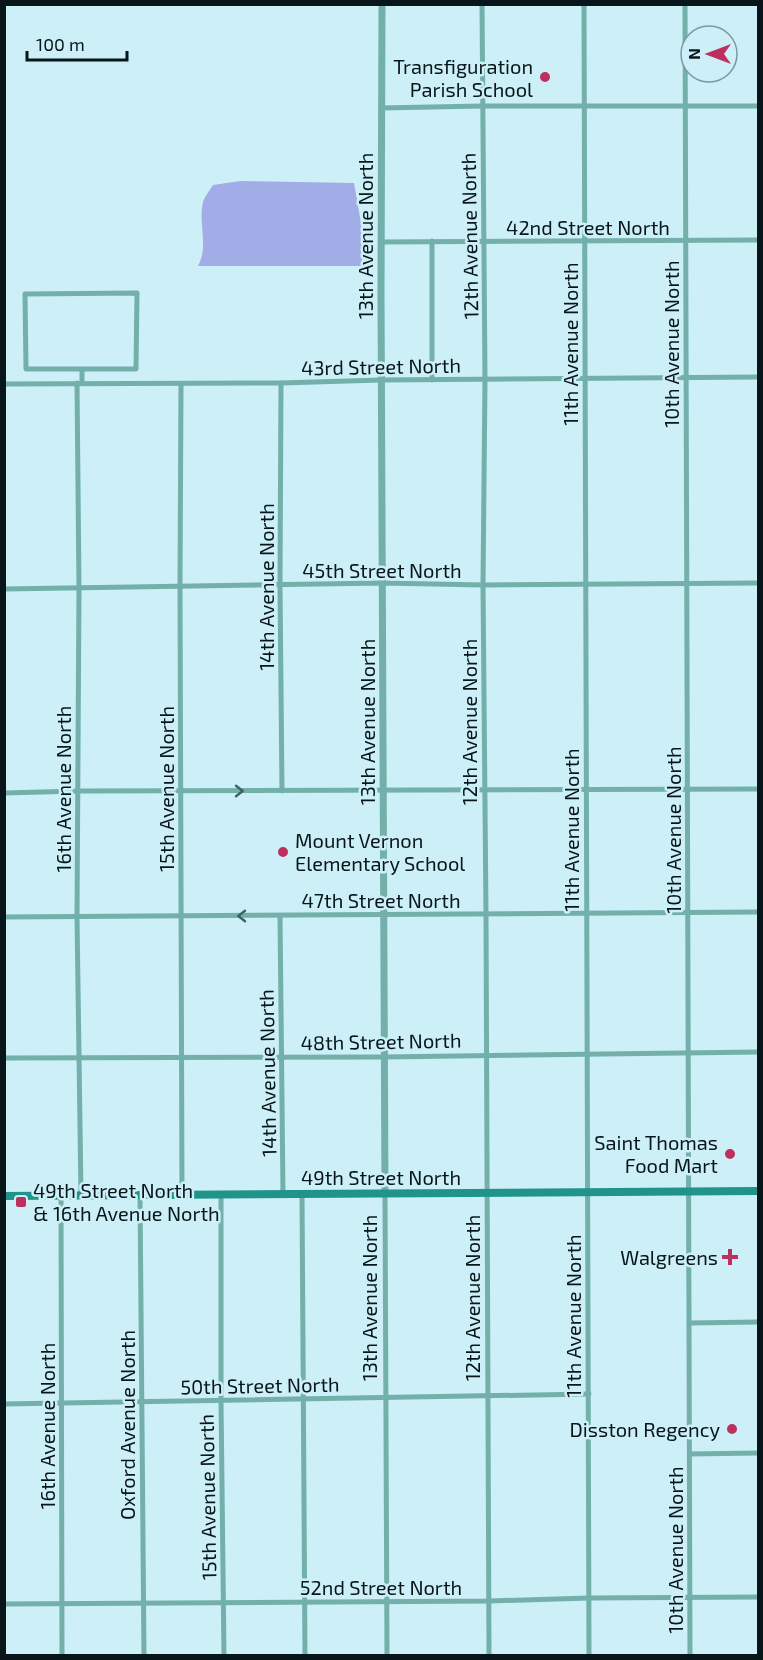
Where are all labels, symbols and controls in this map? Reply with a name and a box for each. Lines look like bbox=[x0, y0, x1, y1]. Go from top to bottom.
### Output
scale bar bbox=[27, 24, 128, 62]
north arrow bbox=[679, 24, 739, 84]
text: 100 m bbox=[36, 33, 85, 55]
text: N bbox=[684, 48, 703, 60]
place label: Transfiguration Parish School bbox=[393, 54, 533, 101]
marker: Transfiguration Parish School bbox=[538, 70, 552, 84]
street label: 12th Avenue North bbox=[456, 152, 482, 320]
street label: 13th Avenue North bbox=[353, 153, 377, 319]
street label: 42nd Street North bbox=[506, 215, 670, 239]
street label: 10th Avenue North bbox=[659, 260, 683, 428]
street label: 11th Avenue North bbox=[558, 262, 582, 426]
street label: 43rd Street North bbox=[301, 353, 461, 379]
street label: 14th Avenue North bbox=[254, 503, 278, 671]
street label: 45th Street North bbox=[302, 558, 462, 582]
street label: 13th Avenue North bbox=[355, 639, 379, 805]
street label: 12th Avenue North bbox=[457, 639, 481, 805]
street label: 16th Avenue North bbox=[51, 706, 75, 872]
street label: 15th Avenue North bbox=[154, 706, 178, 872]
street label: 10th Avenue North bbox=[661, 746, 685, 914]
street label: 11th Avenue North bbox=[559, 748, 583, 912]
one-way arrow bbox=[235, 785, 244, 797]
place label: Mount Vernon Elementary School bbox=[295, 828, 465, 875]
marker: Mount Vernon Elementary School bbox=[276, 845, 290, 859]
street label: 47th Street North bbox=[302, 888, 461, 912]
one-way arrow bbox=[237, 910, 246, 922]
street label: 14th Avenue North bbox=[254, 989, 280, 1157]
street label: 48th Street North bbox=[300, 1028, 462, 1054]
place label: Saint Thomas Food Mart bbox=[594, 1130, 718, 1177]
marker: Saint Thomas Food Mart bbox=[723, 1147, 737, 1161]
street label: 49th Street North bbox=[301, 1165, 461, 1189]
place label: 49th Street North & 16th Avenue North bbox=[33, 1178, 220, 1225]
marker: 49th Street North & 16th Avenue North bbox=[14, 1195, 28, 1209]
street label: 13th Avenue North bbox=[357, 1215, 381, 1381]
street label: 12th Avenue North bbox=[460, 1215, 484, 1381]
street label: 11th Avenue North bbox=[561, 1234, 585, 1398]
place label: Walgreens bbox=[620, 1245, 718, 1269]
marker: Walgreens bbox=[723, 1250, 737, 1264]
street label: Oxford Avenue North bbox=[115, 1330, 139, 1520]
street label: 16th Avenue North bbox=[35, 1343, 59, 1509]
street label: 50th Street North bbox=[180, 1372, 340, 1398]
street label: 15th Avenue North bbox=[194, 1414, 220, 1580]
place label: Disston Regency bbox=[570, 1417, 720, 1441]
marker: Disston Regency bbox=[725, 1422, 739, 1436]
street label: 10th Avenue North bbox=[663, 1466, 687, 1634]
street label: 52nd Street North bbox=[300, 1575, 462, 1599]

